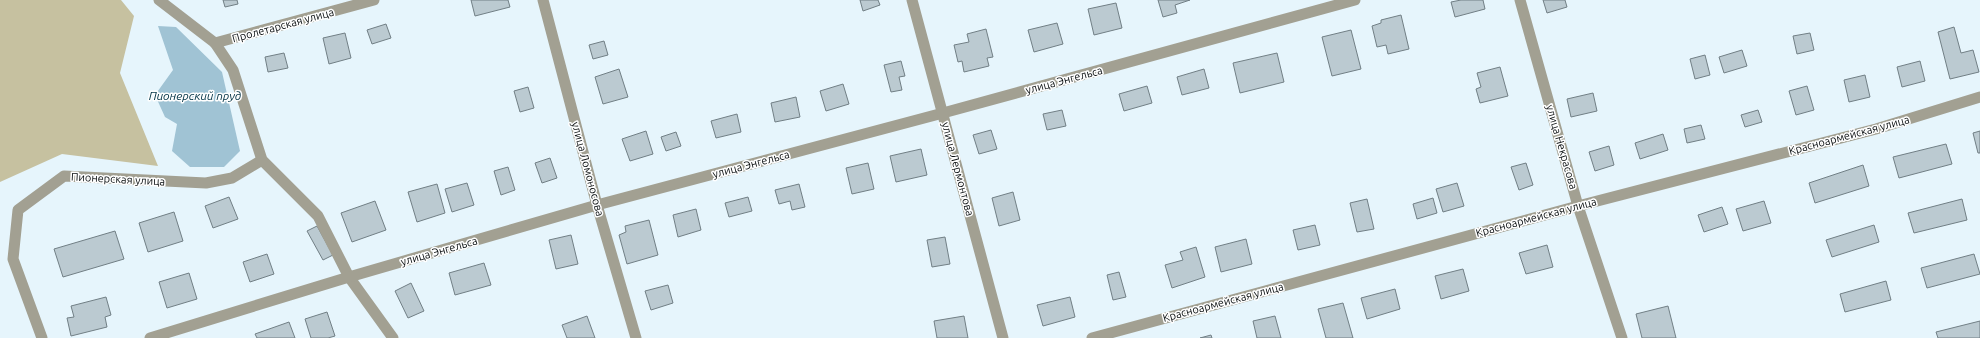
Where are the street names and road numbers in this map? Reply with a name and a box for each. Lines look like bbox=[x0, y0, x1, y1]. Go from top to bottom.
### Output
street label: Пролетарская улица bbox=[231, 6, 335, 44]
street label: улица Энгельса bbox=[1024, 64, 1104, 96]
street label: улица Некрасова bbox=[1544, 103, 1580, 191]
street label: Красноармейская улица bbox=[1787, 113, 1911, 157]
street label: улица Ломоносова bbox=[570, 120, 606, 218]
street label: улица Лермонтова bbox=[940, 121, 976, 217]
street label: улица Энгельса bbox=[711, 148, 791, 180]
street label: Пионерская улица bbox=[71, 171, 165, 187]
street label: Красноармейская улица bbox=[1474, 195, 1598, 239]
street label: улица Энгельса bbox=[399, 234, 479, 268]
street label: Красноармейская улица bbox=[1161, 280, 1285, 324]

